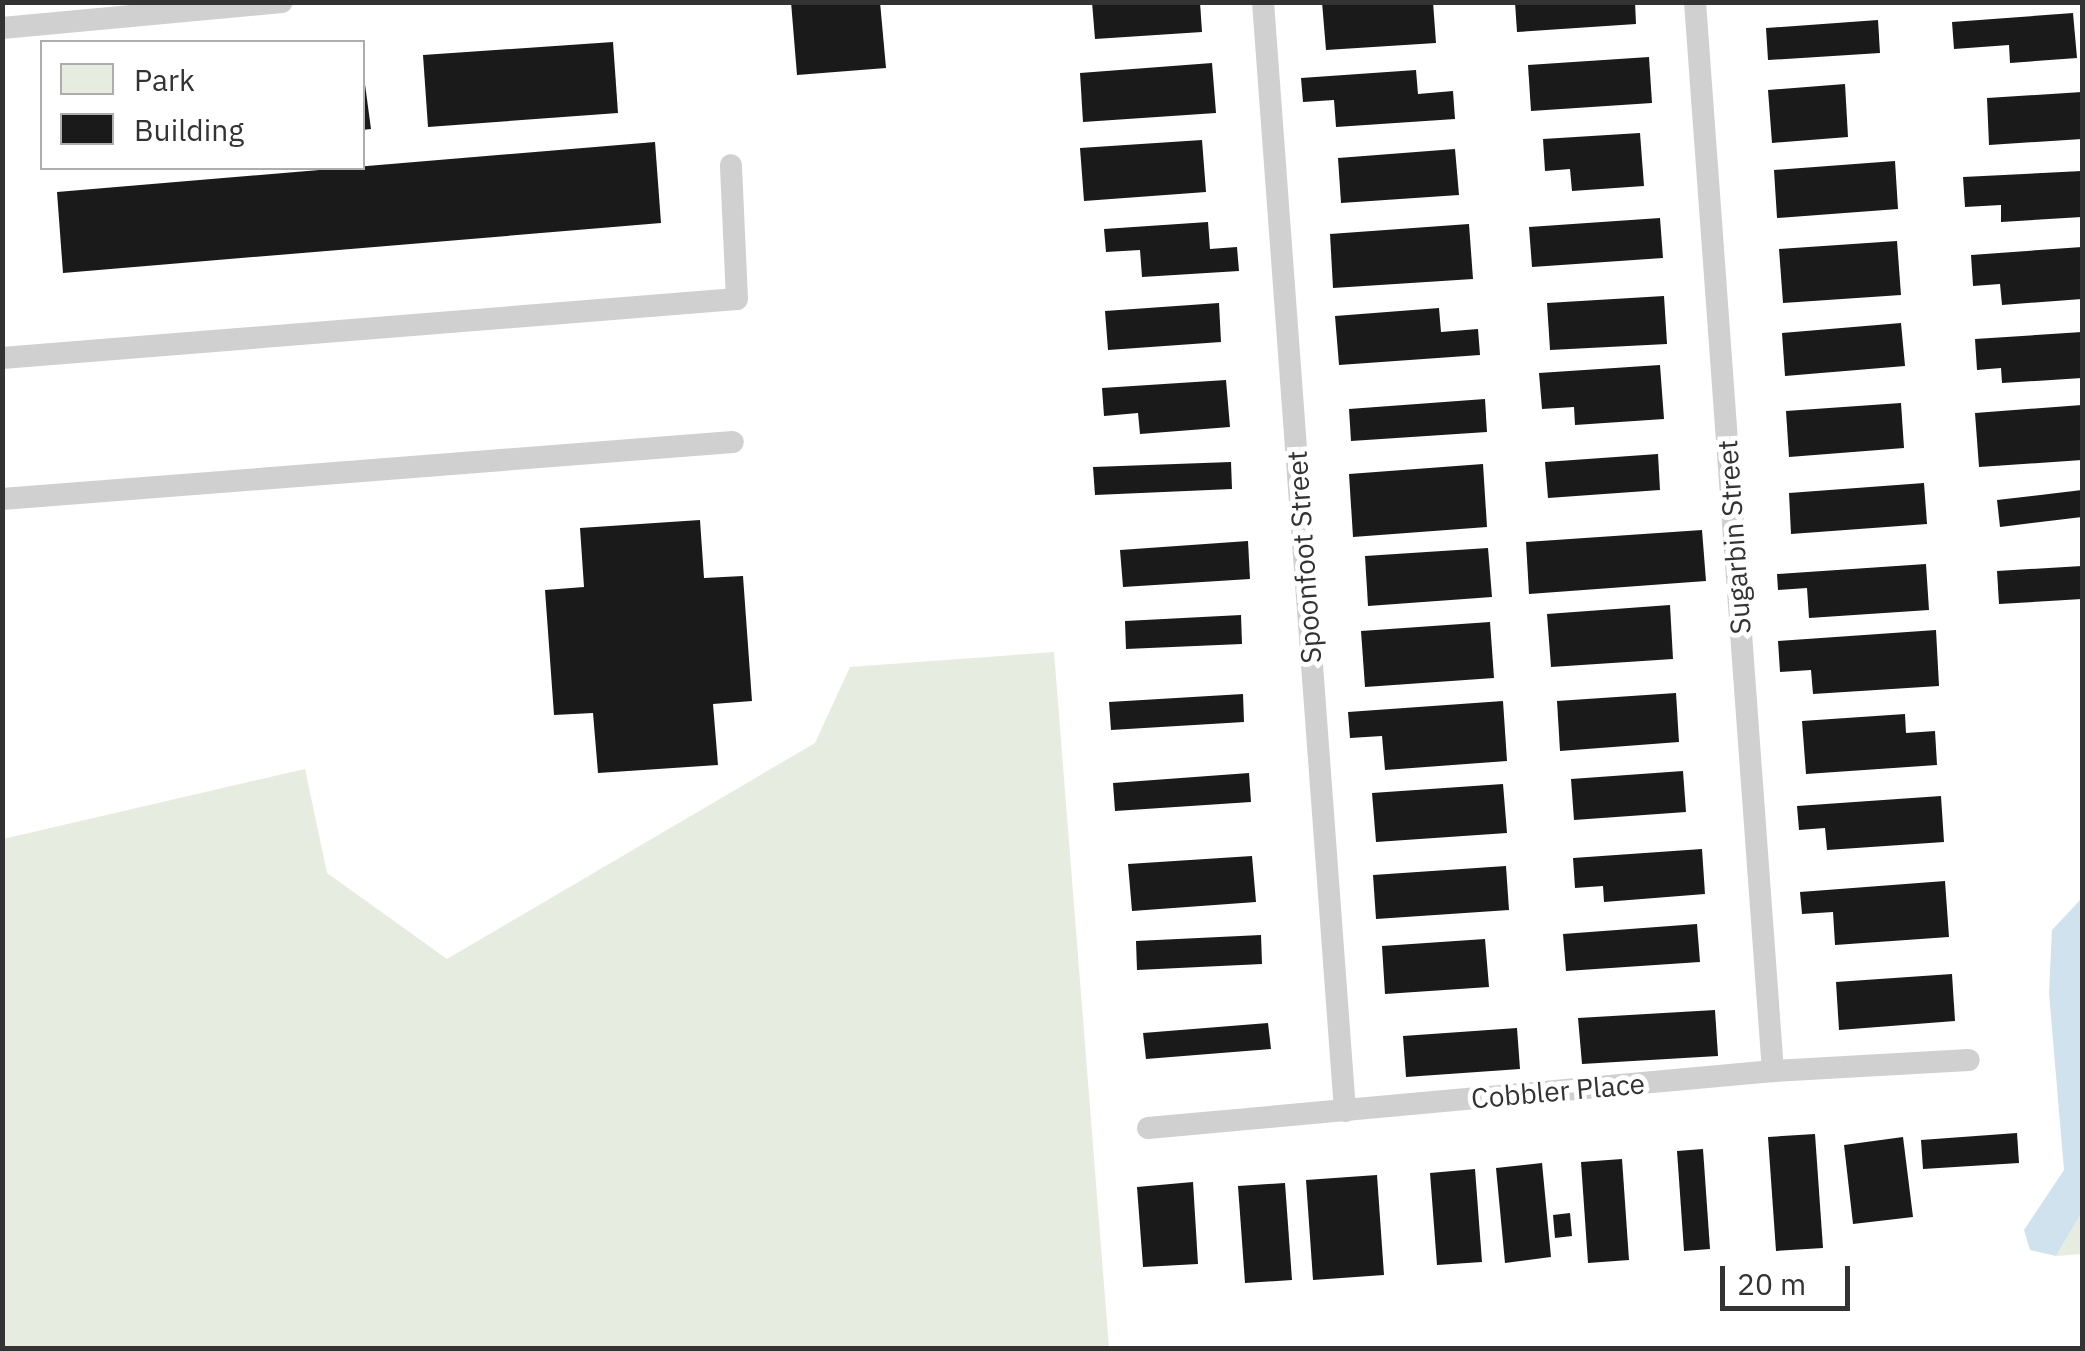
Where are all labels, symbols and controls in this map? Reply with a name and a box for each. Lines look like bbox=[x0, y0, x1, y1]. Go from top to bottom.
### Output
legend bbox=[40, 40, 365, 170]
text: Park bbox=[134, 60, 195, 99]
text: Building bbox=[134, 110, 244, 149]
street label: Sugarbin Street bbox=[1710, 439, 1758, 635]
street label: Spoonfoot Street bbox=[1280, 449, 1328, 665]
street label: Cobbler Place bbox=[1470, 1067, 1646, 1115]
scale bar bbox=[1725, 1246, 1855, 1308]
text: 20 m bbox=[1737, 1264, 1806, 1303]

